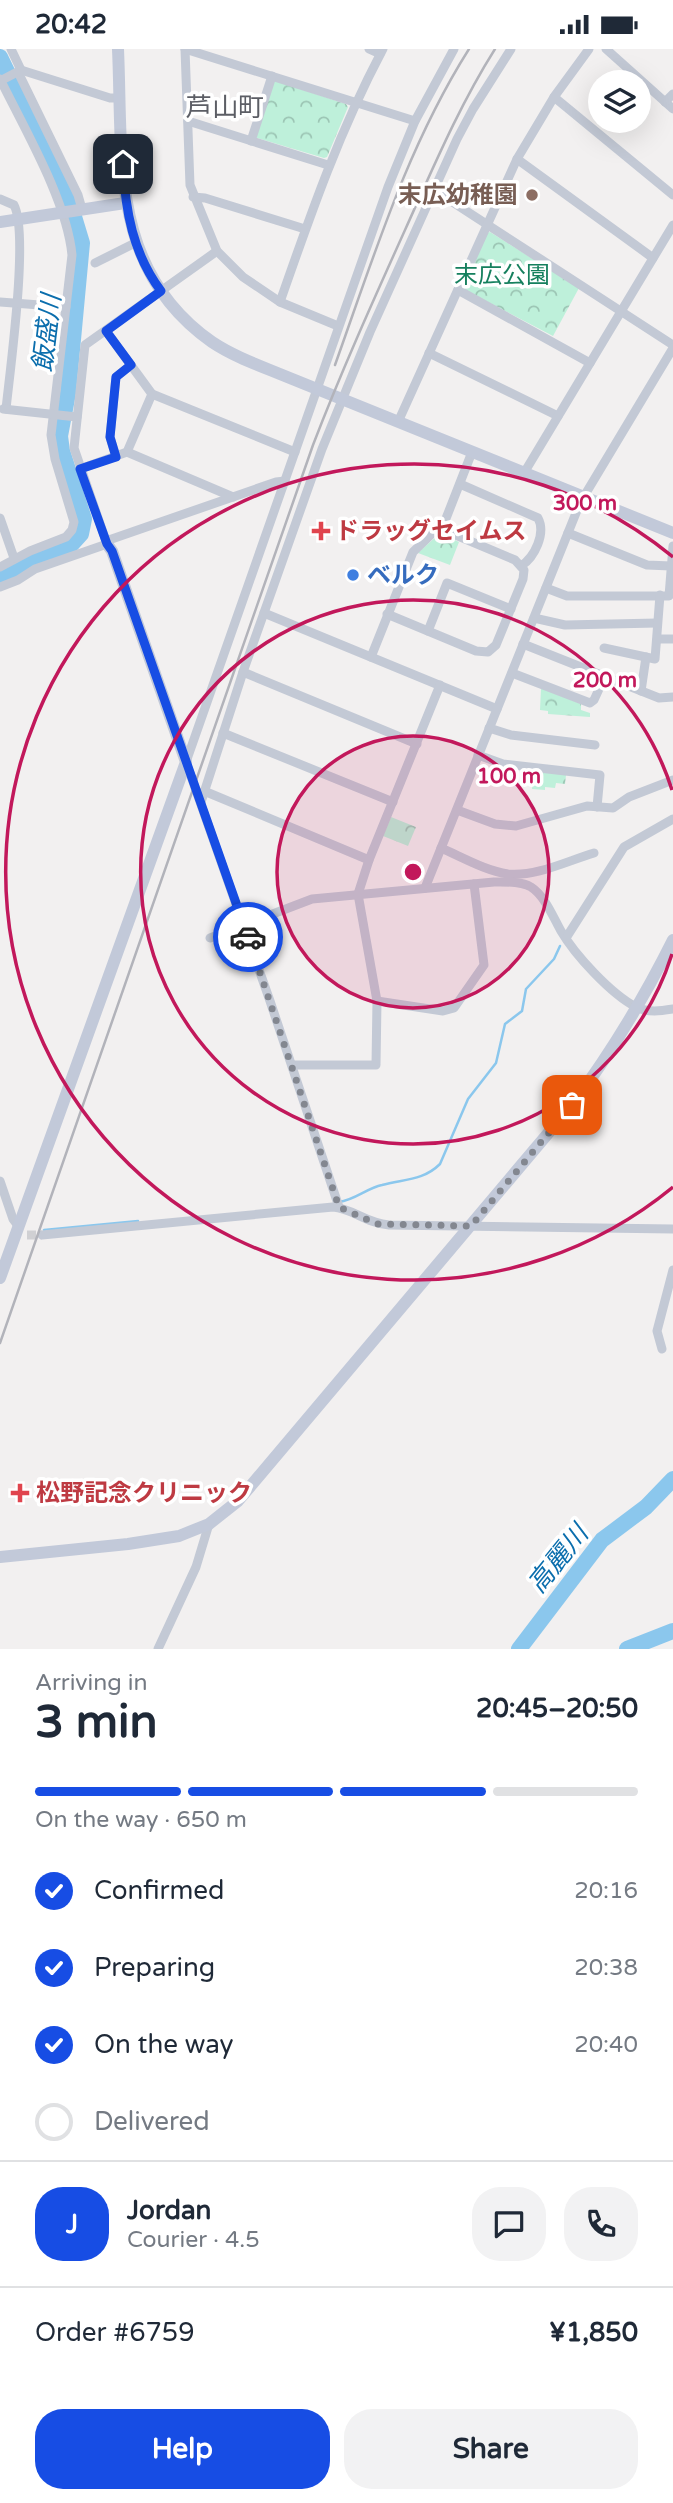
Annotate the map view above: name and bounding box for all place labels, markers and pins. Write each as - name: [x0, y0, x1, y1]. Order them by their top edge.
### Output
- pin: [93, 134, 153, 194]
- place label: 末広幼稚園: [398, 181, 518, 210]
- marker: 末広幼稚園: [524, 187, 540, 203]
- place label: ドラッグセイムス: [335, 517, 527, 546]
- marker: ドラッグセイムス: [313, 523, 329, 539]
- place label: ベルク: [367, 561, 439, 590]
- marker: ベルク: [345, 567, 361, 583]
- centre of rings: [401, 860, 425, 884]
- pin: [542, 1075, 602, 1135]
- place label: 松野記念クリニック: [36, 1479, 252, 1508]
- marker: 松野記念クリニック: [10, 1483, 30, 1503]

